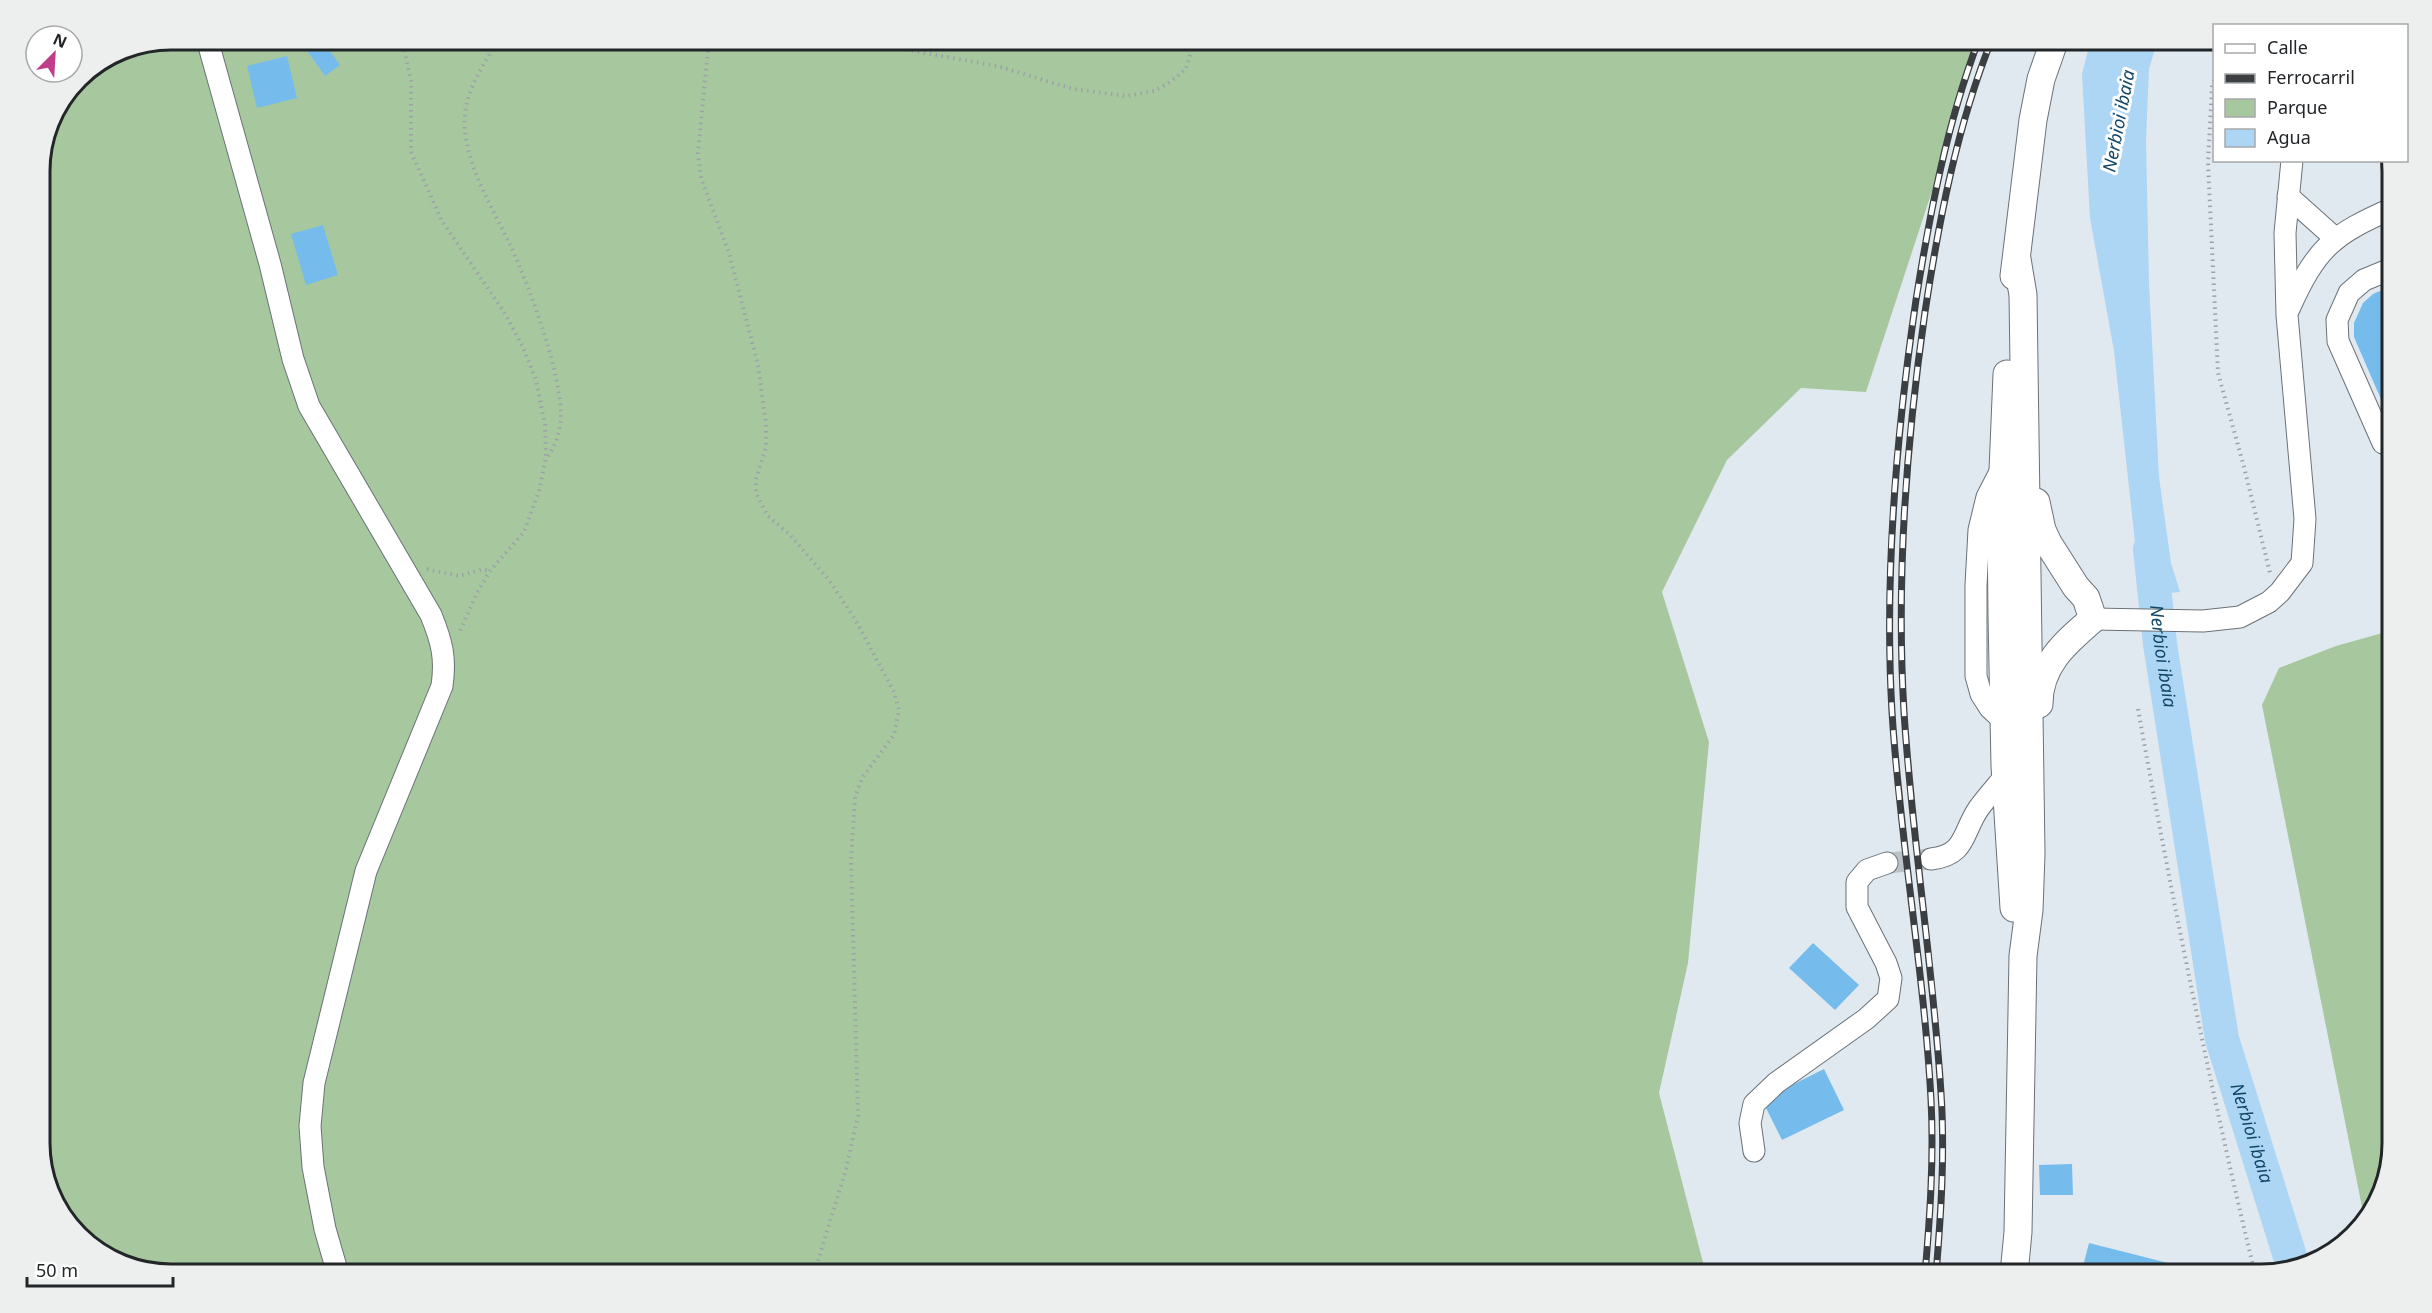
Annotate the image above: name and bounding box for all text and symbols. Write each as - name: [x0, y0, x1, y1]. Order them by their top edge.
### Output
- north arrow: [24, 24, 84, 84]
- legend: [2213, 24, 2408, 162]
- text: N: [50, 28, 71, 53]
- text: Calle: [2267, 35, 2308, 59]
- text: Ferrocarril: [2267, 65, 2355, 89]
- water label: Nerbioi ibaia: [2096, 68, 2140, 174]
- text: Parque: [2267, 95, 2327, 119]
- text: Agua: [2267, 125, 2311, 149]
- water label: Nerbioi ibaia: [2145, 603, 2183, 709]
- water label: Nerbioi ibaia: [2225, 1080, 2279, 1186]
- scale bar: [27, 1250, 172, 1288]
- text: 50 m: [36, 1258, 78, 1282]

